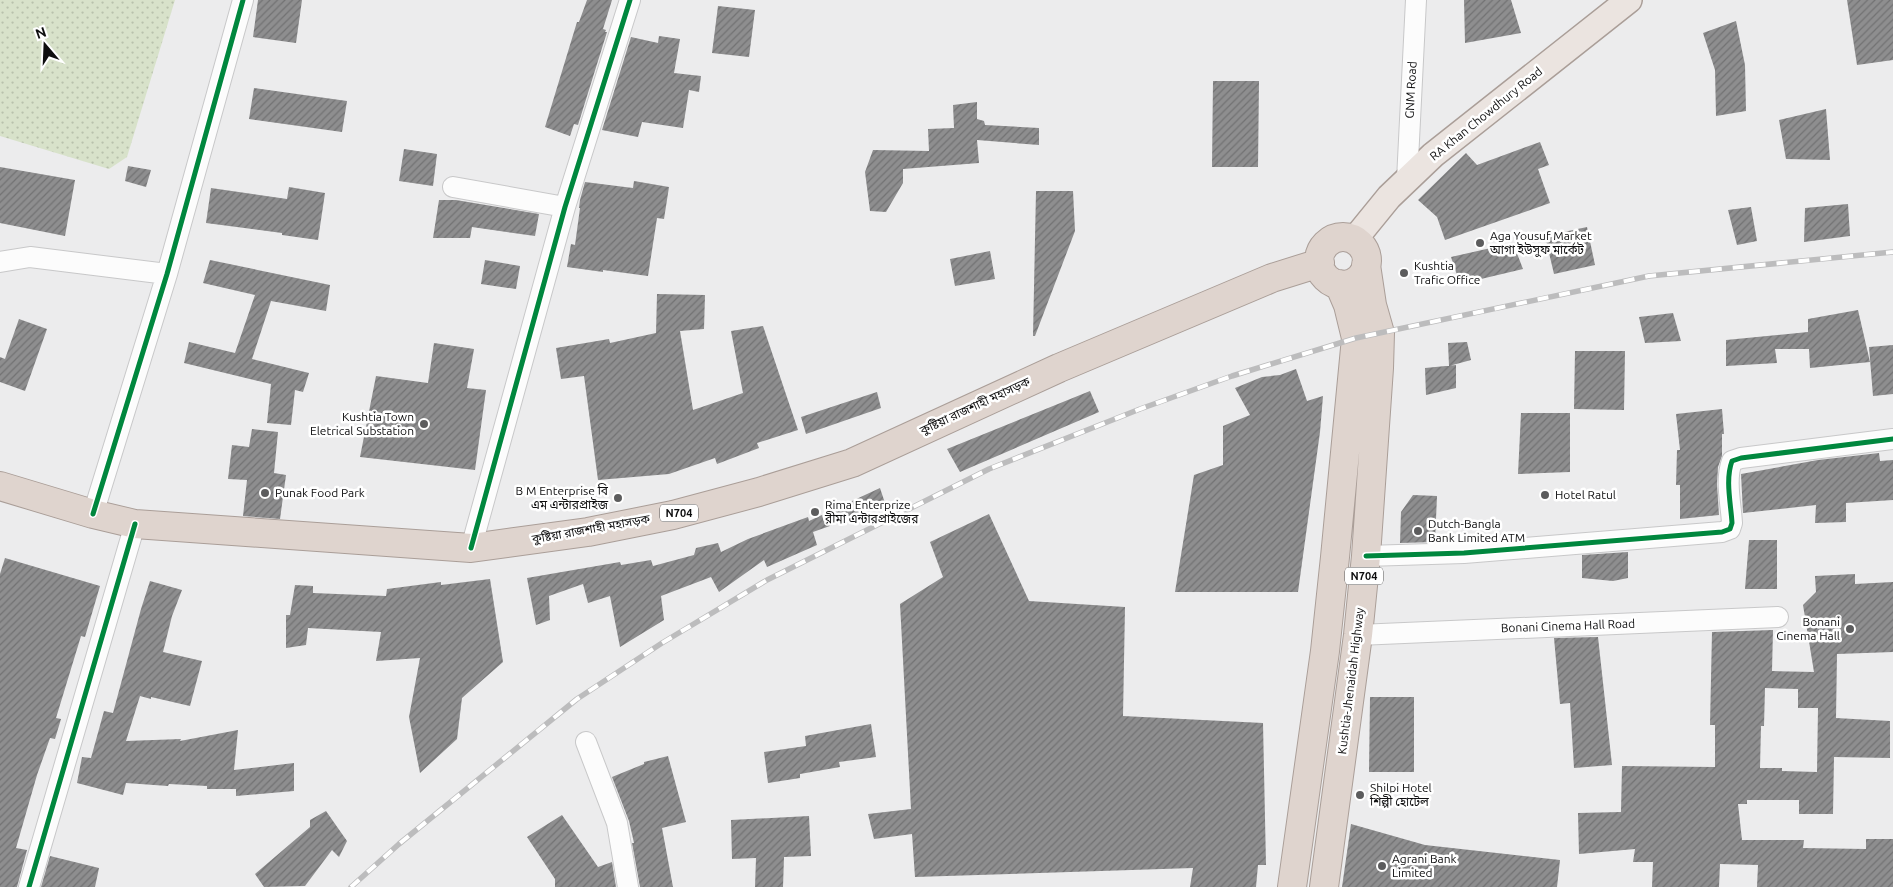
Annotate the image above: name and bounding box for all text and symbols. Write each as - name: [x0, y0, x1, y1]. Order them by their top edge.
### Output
- north arrow: [20, 20, 70, 70]
- text: N: [33, 23, 48, 42]
- street label: GNM Road: [1403, 61, 1418, 119]
- street label: RA Khan Chowdhury Road: [1427, 64, 1544, 163]
- place label: Aga Yousuf Market আগা ইউসুফ মার্কেট: [1489, 229, 1592, 258]
- marker: Aga Yousuf Market আগা ইউসুফ মার্কেট: [1474, 237, 1486, 249]
- place label: Kushtia Trafic Office: [1414, 259, 1480, 286]
- marker: Kushtia Trafic Office: [1398, 267, 1410, 279]
- street label: কুষ্টিয়া রাজশাহী মহাসড়ক: [916, 373, 1033, 439]
- place label: Kushtia Town Eletrical Substation: [310, 410, 414, 437]
- marker: Kushtia Town Eletrical Substation: [418, 418, 430, 430]
- place label: B M Enterprise বি এম এন্টারপ্রাইজ: [516, 483, 609, 511]
- place label: Punak Food Park: [275, 486, 365, 499]
- marker: Punak Food Park: [259, 487, 271, 499]
- place label: Hotel Ratul: [1555, 488, 1616, 501]
- marker: Hotel Ratul: [1539, 489, 1551, 501]
- marker: B M Enterprise বি এম এন্টারপ্রাইজ: [612, 492, 624, 504]
- place label: Rima Enterprize রীমা এন্টারপ্রাইজের: [824, 498, 919, 525]
- road number: N704: [660, 504, 698, 522]
- marker: Rima Enterprize রীমা এন্টারপ্রাইজের: [809, 506, 821, 518]
- street label: কুষ্টিয়া রাজশাহী মহাসড়ক: [530, 511, 652, 547]
- place label: Dutch-Bangla Bank Limited ATM: [1428, 517, 1525, 544]
- marker: Dutch-Bangla Bank Limited ATM: [1412, 525, 1424, 537]
- road number: N704: [1345, 568, 1383, 584]
- street label: Kushtia-Jhenaidah Highway: [1335, 607, 1366, 755]
- place label: Bonani Cinema Hall: [1776, 615, 1840, 642]
- street label: Bonani Cinema Hall Road: [1501, 617, 1635, 634]
- marker: Bonani Cinema Hall: [1844, 623, 1856, 635]
- place label: Shilpi Hotel শিল্পী হোটেল: [1369, 781, 1432, 809]
- marker: Shilpi Hotel শিল্পী হোটেল: [1354, 789, 1366, 801]
- place label: Agrani Bank Limited: [1392, 852, 1457, 879]
- marker: Agrani Bank Limited: [1376, 860, 1388, 872]

